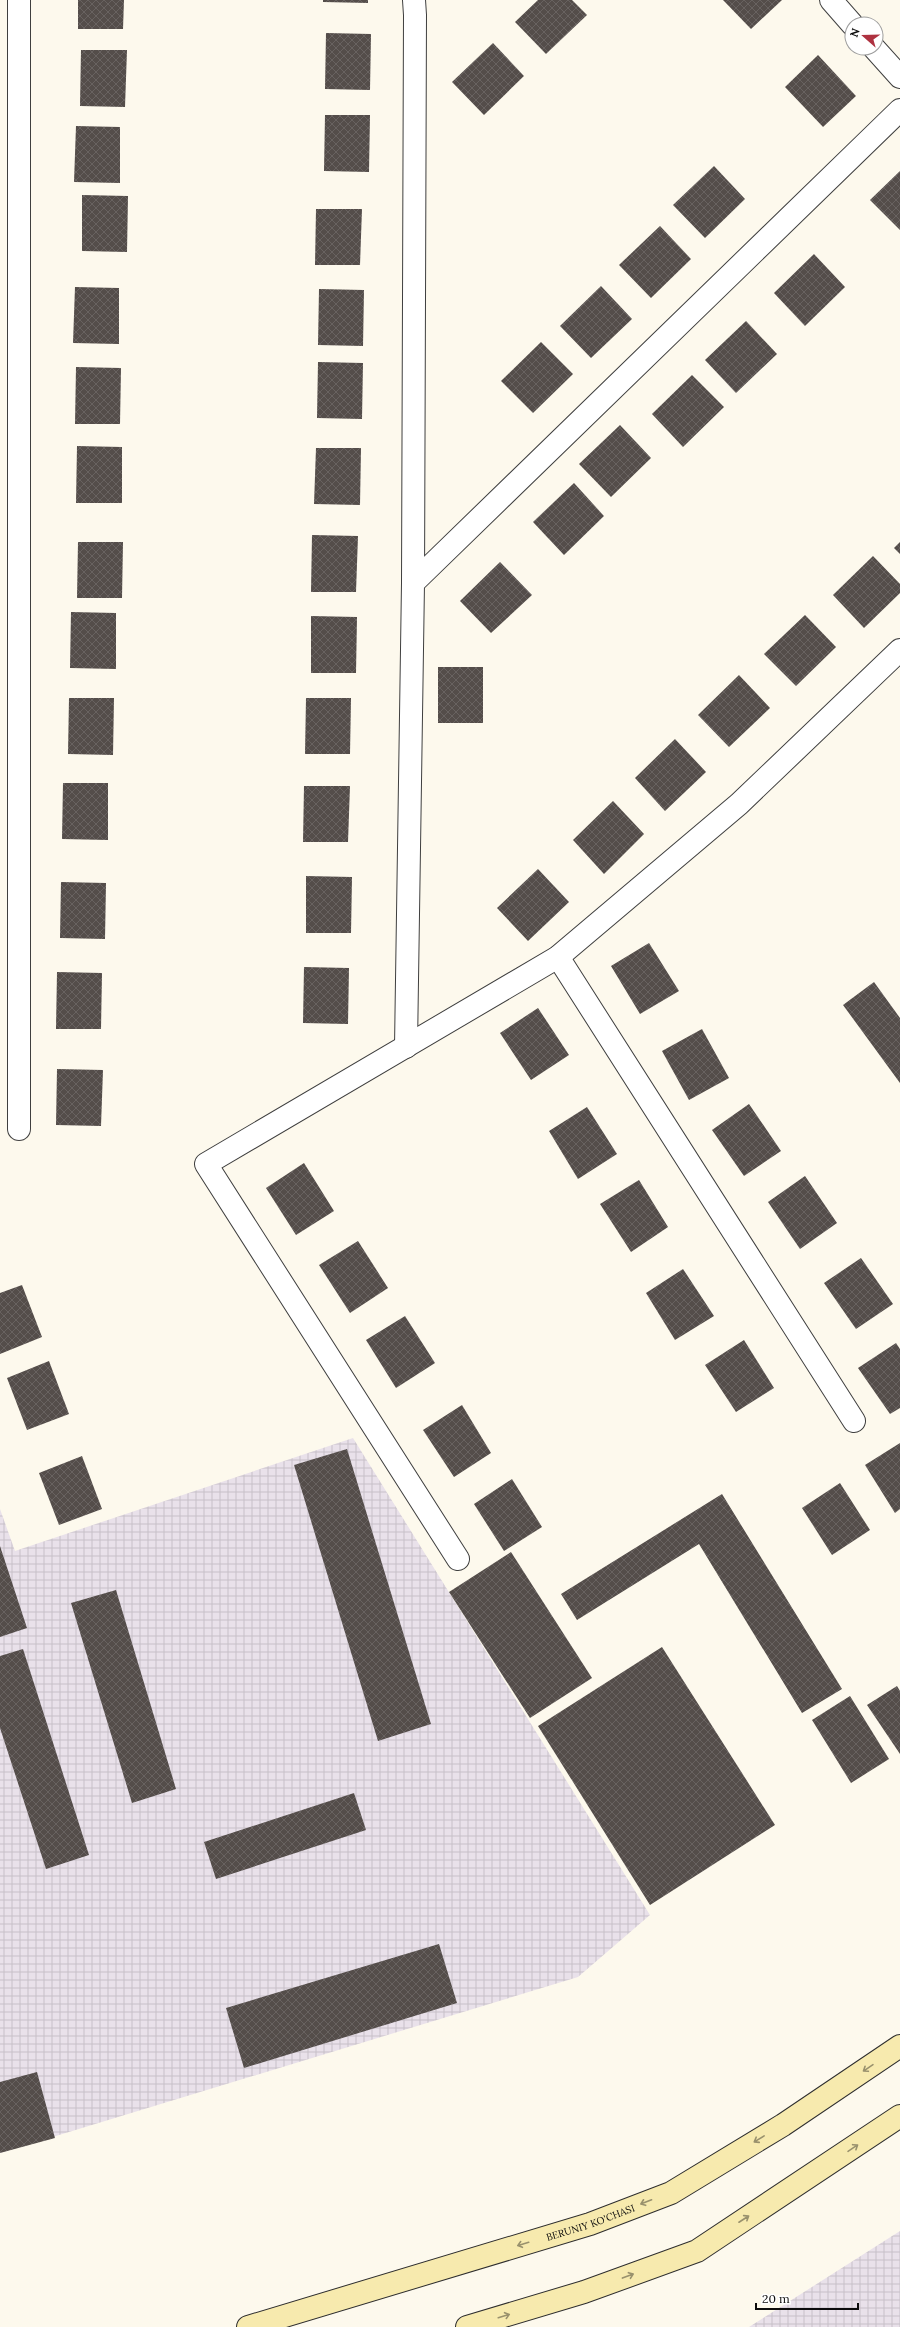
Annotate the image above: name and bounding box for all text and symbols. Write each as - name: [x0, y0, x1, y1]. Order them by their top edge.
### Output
- north arrow: [844, 16, 884, 56]
- text: N: [847, 26, 863, 39]
- one-way arrow: [862, 2064, 873, 2072]
- one-way arrow: [753, 2136, 765, 2144]
- one-way arrow: [847, 2144, 858, 2152]
- one-way arrow: [640, 2199, 652, 2207]
- street label: BERUNIY KO'CHASI: [544, 2201, 636, 2243]
- one-way arrow: [738, 2215, 750, 2223]
- one-way arrow: [516, 2241, 529, 2248]
- one-way arrow: [622, 2271, 634, 2279]
- scale bar: [756, 2285, 858, 2311]
- text: 20 m: [762, 2291, 790, 2306]
- one-way arrow: [498, 2312, 511, 2319]

